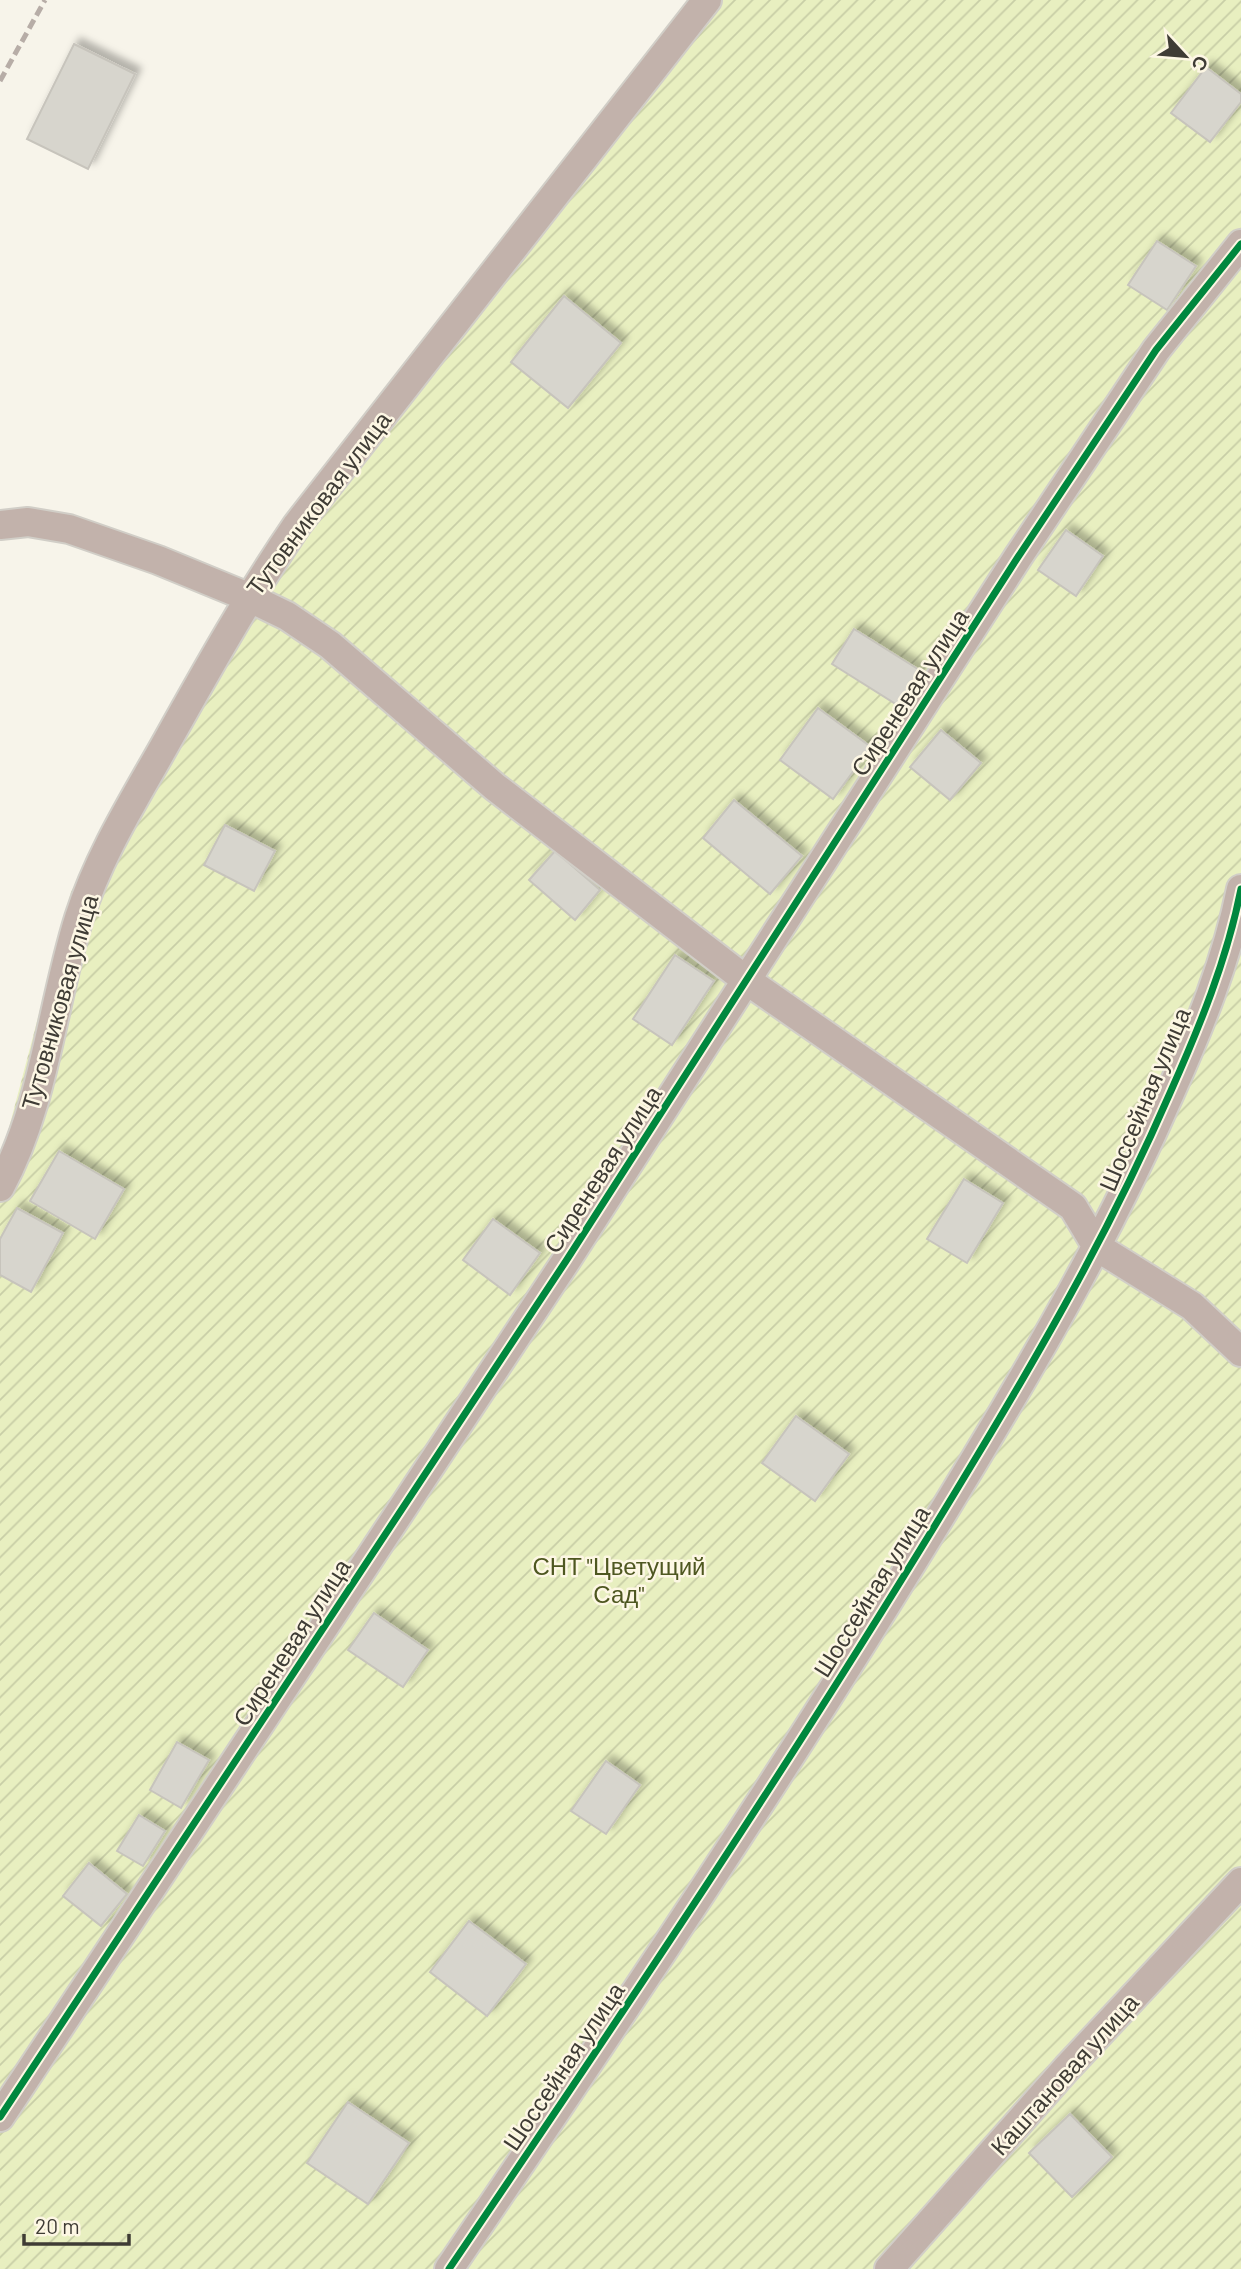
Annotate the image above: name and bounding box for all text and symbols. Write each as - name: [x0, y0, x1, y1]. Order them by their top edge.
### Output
- north arrow: [1150, 21, 1220, 91]
- text: С: [1187, 52, 1214, 75]
- street label: Тутовниковая улица: [239, 405, 397, 601]
- street label: Сиреневая улица: [844, 602, 974, 781]
- street label: Тутовниковая улица: [14, 890, 104, 1113]
- street label: Шоссейная улица: [1092, 1002, 1196, 1195]
- street label: Сиреневая улица: [537, 1079, 667, 1258]
- street label: Шоссейная улица: [807, 1499, 936, 1682]
- park label: СНТ "Цветущий Сад": [532, 1551, 706, 1608]
- street label: Сиреневая улица: [226, 1552, 356, 1731]
- street label: Шоссейная улица: [496, 1976, 630, 2156]
- street label: Каштановая улица: [984, 1987, 1144, 2161]
- scale bar: [24, 2202, 130, 2246]
- text: 20 m: [35, 2213, 80, 2238]

